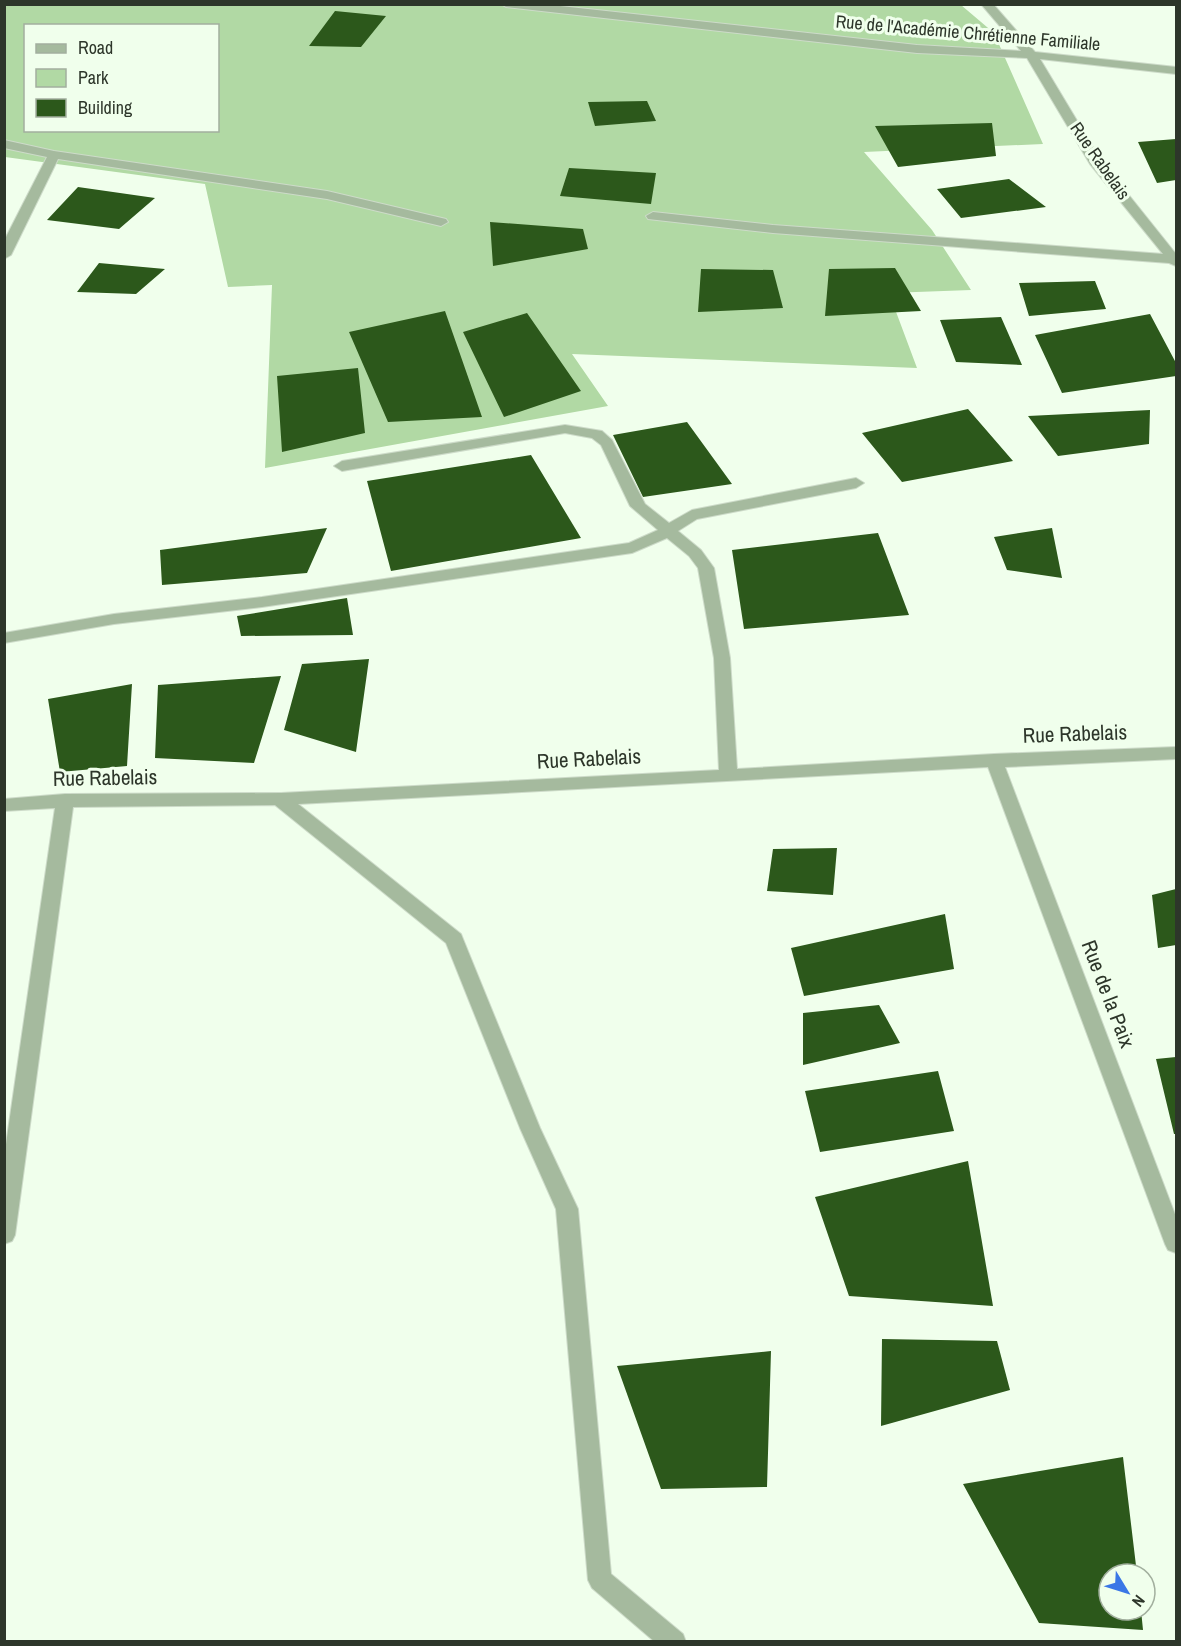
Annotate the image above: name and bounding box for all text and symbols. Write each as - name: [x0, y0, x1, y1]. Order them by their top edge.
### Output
- street label: Rue de l'Académie Chrétienne Familiale: [835, 8, 1101, 57]
- legend: [24, 24, 219, 132]
- text: Road: [78, 35, 113, 60]
- text: Park: [78, 65, 109, 90]
- text: Building: [78, 95, 133, 120]
- street label: Rue Rabelais: [1065, 117, 1136, 205]
- street label: Rue Rabelais: [1022, 717, 1128, 750]
- street label: Rue Rabelais: [536, 741, 642, 776]
- street label: Rue Rabelais: [53, 762, 157, 793]
- street label: Rue de la Paix: [1075, 936, 1142, 1052]
- north arrow: [1097, 1562, 1157, 1622]
- text: N: [1127, 1591, 1150, 1612]

